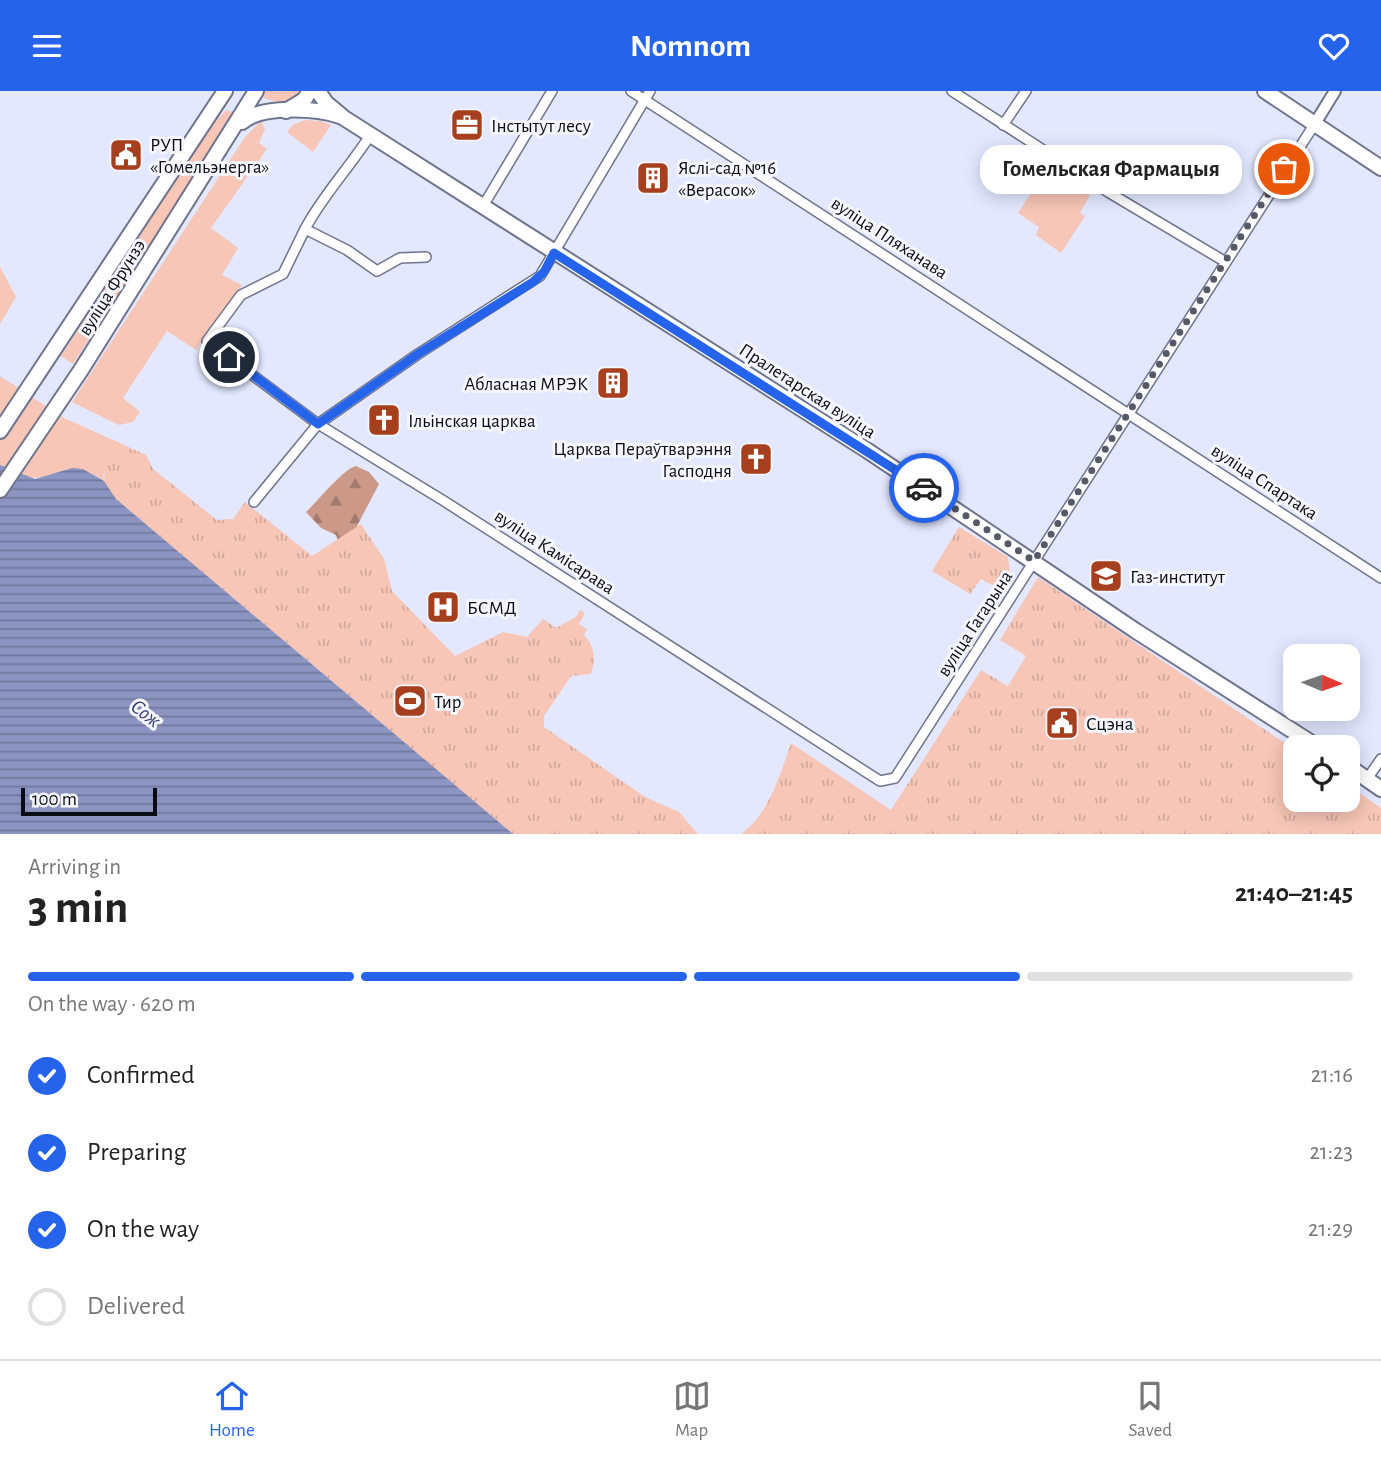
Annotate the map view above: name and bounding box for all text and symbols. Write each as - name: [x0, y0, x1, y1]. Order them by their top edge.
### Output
- icon: menu: [28, 27, 66, 65]
- icon: heart: [1315, 27, 1353, 65]
- text: Nomnom: [630, 30, 751, 62]
- office icon: Інстытут лесу: [448, 106, 486, 144]
- place label: Інстытут лесу: [491, 117, 591, 136]
- public building icon: РУП «Гомельэнерга»: [107, 136, 145, 174]
- place label: РУП «Гомельэнерга»: [150, 136, 269, 177]
- pin: [1254, 139, 1314, 199]
- callout: Гомельская Фармацыя: [979, 145, 1242, 193]
- icon: bag: [1265, 150, 1303, 188]
- text: Гомельская Фармацыя: [1002, 158, 1220, 181]
- building icon: Яслі-сад №16 «Верасок»: [634, 159, 672, 197]
- place label: Яслі-сад №16 «Верасок»: [678, 159, 776, 200]
- street label: вуліца Пляханава: [828, 194, 951, 283]
- street label: вуліца Фрунзэ: [75, 236, 149, 339]
- pin: [199, 327, 259, 387]
- icon: home: [210, 338, 248, 376]
- street label: Пралетарская вуліца: [736, 340, 879, 443]
- building icon: Абласная МРЭК: [594, 364, 632, 402]
- place label: Абласная МРЭК: [464, 375, 588, 394]
- church icon: Ільінская царква: [365, 401, 403, 439]
- place label: Ільінская царква: [408, 412, 536, 431]
- place label: Царква Пераўтварэння Гасподня: [553, 440, 732, 481]
- church icon: Царква Пераўтварэння Гасподня: [737, 440, 775, 478]
- street label: вуліца Спартака: [1208, 441, 1321, 524]
- courier: [889, 453, 959, 523]
- icon: car: [905, 469, 943, 507]
- street label: вуліца Камісарава: [491, 506, 618, 598]
- school or university icon: Газ-институт: [1087, 557, 1125, 595]
- street label: вуліца Гагарына: [934, 567, 1017, 680]
- place label: Газ-институт: [1130, 568, 1225, 587]
- hospital icon: БСМД: [424, 588, 462, 626]
- place label: БСМД: [467, 599, 516, 618]
- north arrow: [1283, 644, 1360, 721]
- map controls: [1283, 644, 1360, 812]
- sports icon: Тир: [391, 682, 429, 720]
- place label: Тир: [434, 693, 461, 712]
- water label: Сож: [127, 695, 165, 732]
- public building icon: Сцэна: [1043, 704, 1081, 742]
- place label: Сцэна: [1086, 715, 1134, 734]
- button: locate: [1283, 735, 1360, 812]
- scale bar: [21, 785, 158, 817]
- text: 100 m: [32, 790, 77, 809]
- text: Arriving in: [28, 856, 121, 879]
- text: 21:40–21:45: [1235, 880, 1353, 906]
- text: 3 min: [28, 885, 128, 931]
- text: On the way · 620 m: [28, 993, 196, 1016]
- icon: check: [28, 1057, 66, 1095]
- text: Confirmed: [87, 1062, 195, 1088]
- text: 21:16: [1311, 1064, 1353, 1087]
- icon: check: [28, 1134, 66, 1172]
- text: Preparing: [87, 1139, 186, 1165]
- text: 21:23: [1309, 1141, 1353, 1164]
- icon: check: [28, 1211, 66, 1249]
- text: On the way: [87, 1216, 199, 1242]
- text: 21:29: [1308, 1218, 1353, 1241]
- text: Delivered: [87, 1293, 185, 1319]
- tab: Home: [209, 1377, 255, 1442]
- tab: Map: [673, 1377, 711, 1442]
- tab: Saved: [1129, 1377, 1172, 1442]

